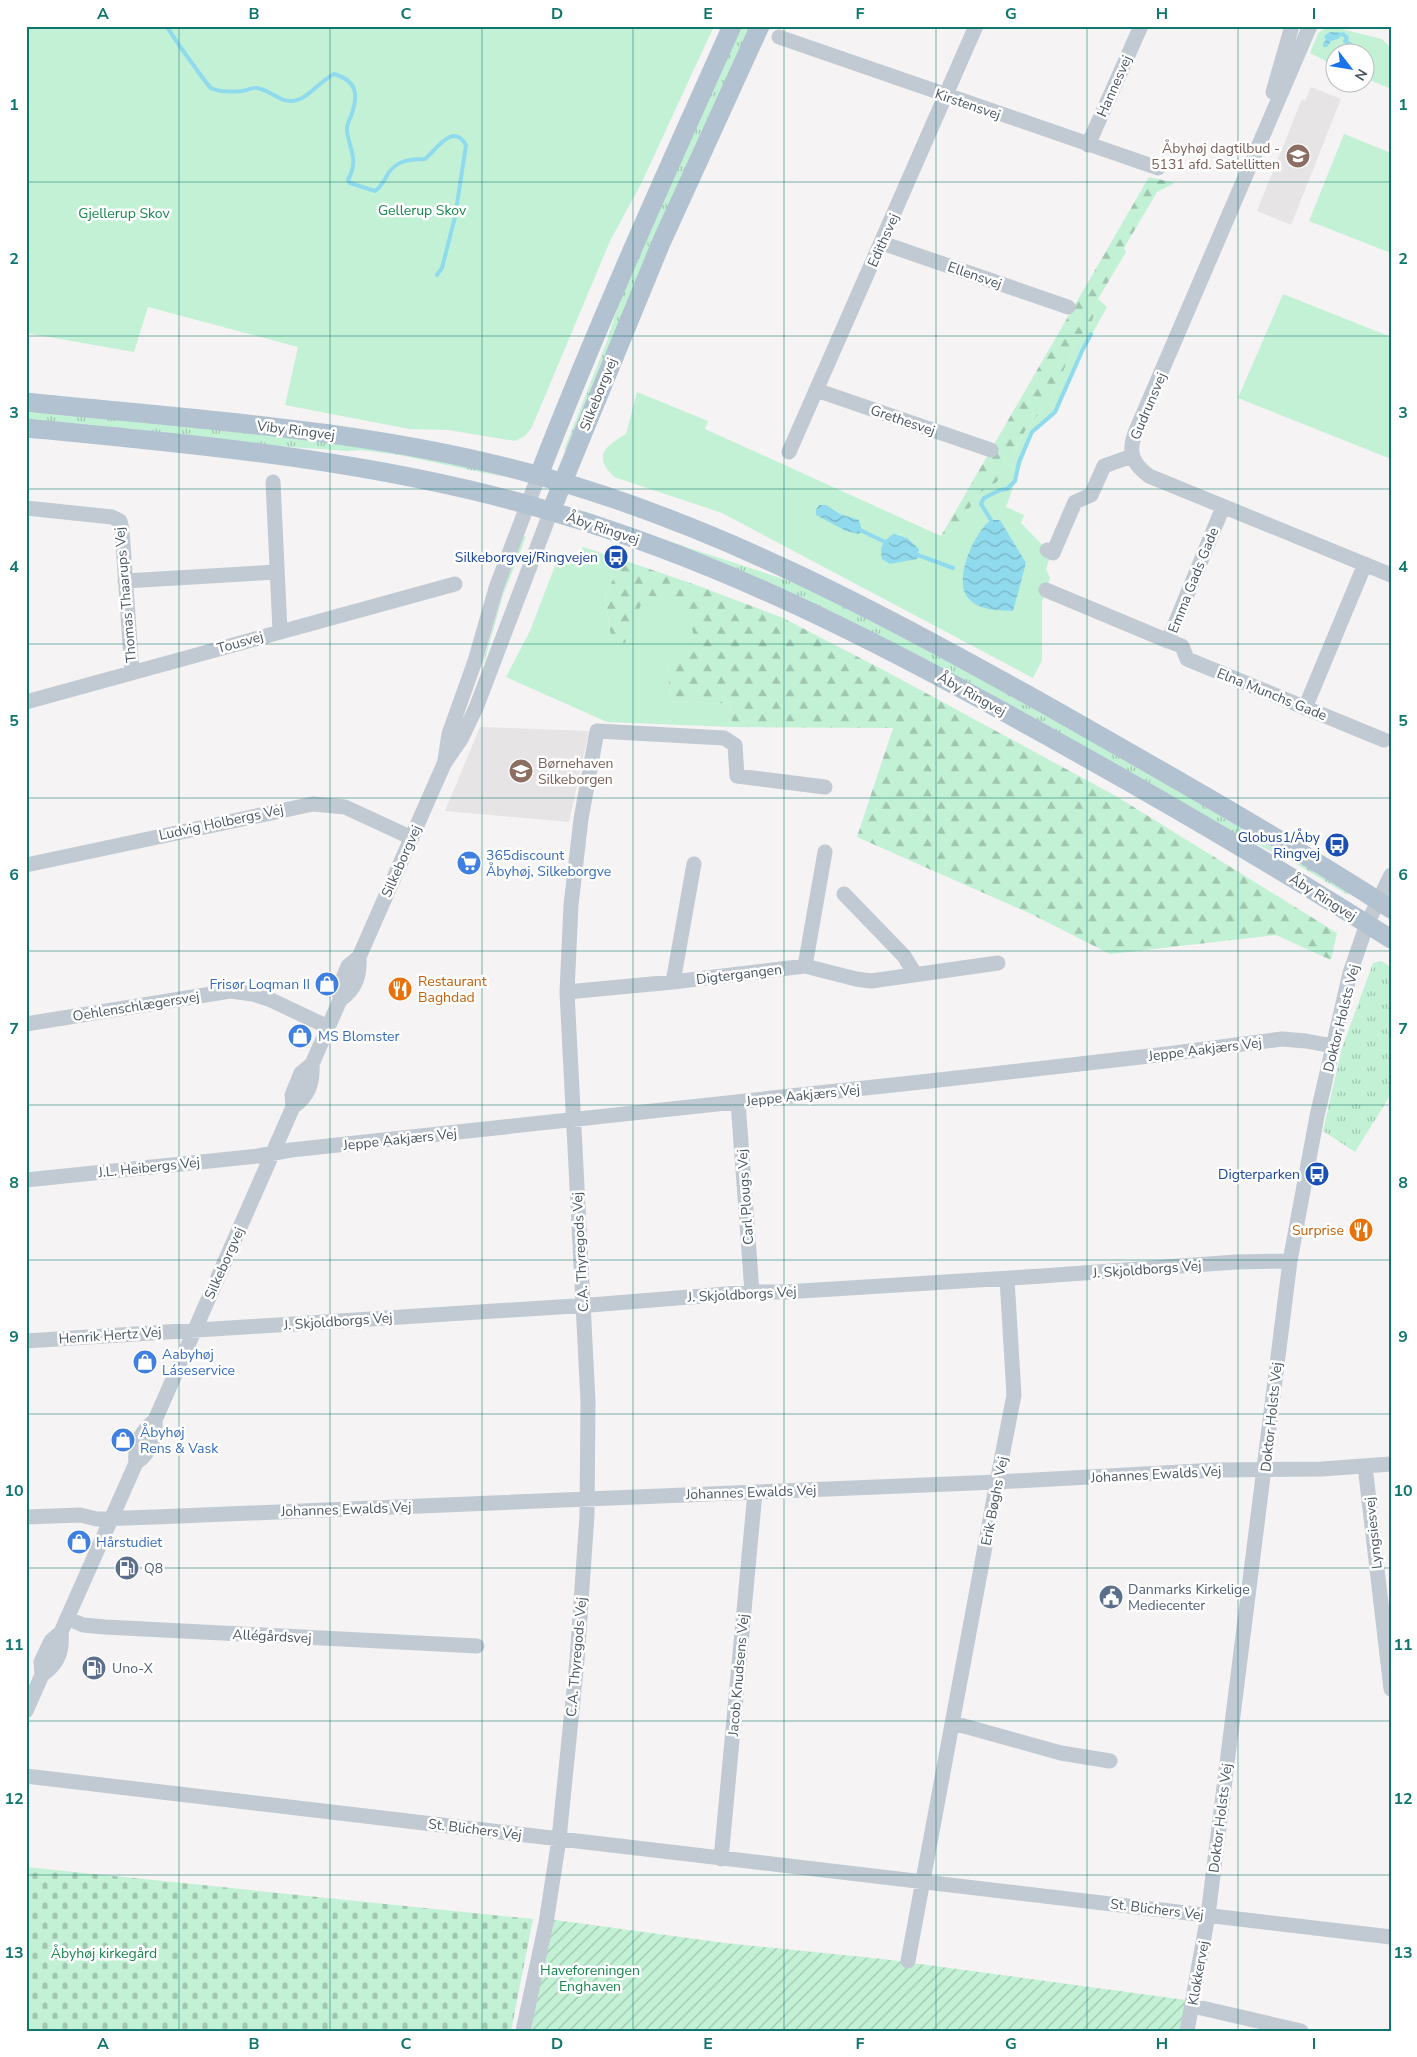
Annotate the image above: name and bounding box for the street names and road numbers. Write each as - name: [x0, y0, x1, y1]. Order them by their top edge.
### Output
- street label: Hannesvej: [1092, 52, 1137, 120]
- street label: Kirstensvej: [932, 84, 1003, 125]
- street label: Edithsvej: [863, 210, 904, 270]
- street label: Ellensvej: [945, 257, 1005, 294]
- street label: Silkeborgvej: [575, 355, 622, 434]
- street label: Gudrunsvej: [1126, 370, 1171, 443]
- street label: Grethesvej: [868, 401, 938, 440]
- street label: Viby Ringvej: [255, 416, 336, 445]
- street label: Åby Ringvej: [564, 508, 642, 549]
- street label: Emma Gads Gade: [1164, 525, 1223, 636]
- street label: Thomas Thaarups Vej: [110, 526, 141, 664]
- street label: Tousvej: [215, 627, 266, 658]
- street label: Elna Munchs Gade: [1214, 664, 1330, 725]
- street label: Åby Ringvej: [934, 668, 1009, 721]
- street label: Ludvig Holbergs Vej: [157, 800, 285, 845]
- street label: Silkeborgvej: [377, 822, 426, 900]
- street label: Åby Ringvej: [1286, 869, 1360, 926]
- street label: Digtergangen: [695, 960, 783, 989]
- street label: Doktor Holsts Vej: [1319, 962, 1364, 1074]
- street label: Oehlenschlægersvej: [71, 987, 201, 1026]
- street label: Jeppe Aakjærs Vej: [1146, 1033, 1263, 1066]
- street label: Jeppe Aakjærs Vej: [744, 1080, 861, 1111]
- street label: Jeppe Aakjærs Vej: [341, 1124, 458, 1155]
- street label: Carl Plougs Vej: [733, 1148, 758, 1246]
- street label: J.L. Heibergs Vej: [96, 1153, 201, 1182]
- street label: C.A. Thyregods Vej: [568, 1191, 593, 1313]
- street label: Silkeborgvej: [200, 1224, 249, 1302]
- street label: J. Skjoldborgs Vej: [1091, 1256, 1202, 1283]
- street label: J. Skjoldborgs Vej: [686, 1282, 797, 1307]
- street label: J. Skjoldborgs Vej: [282, 1308, 393, 1335]
- street label: Henrik Hertz Vej: [58, 1322, 162, 1349]
- street label: Doktor Holsts Vej: [1256, 1361, 1287, 1473]
- street label: Erik Bøghs Vej: [977, 1455, 1012, 1547]
- street label: Johannes Ewalds Vej: [1089, 1462, 1222, 1487]
- street label: Johannes Ewalds Vej: [684, 1481, 817, 1504]
- street label: Lyngsiesvej: [1360, 1496, 1387, 1570]
- street label: Johannes Ewalds Vej: [279, 1498, 412, 1521]
- street label: C.A. Thyregods Vej: [562, 1596, 591, 1718]
- street label: Jacob Knudsens Vej: [724, 1613, 753, 1738]
- street label: Allégårdsvej: [232, 1625, 312, 1648]
- street label: Doktor Holsts Vej: [1204, 1762, 1237, 1874]
- street label: St. Blichers Vej: [427, 1814, 523, 1845]
- street label: St. Blichers Vej: [1109, 1894, 1205, 1925]
- street label: Klokkervej: [1183, 1939, 1214, 2007]

